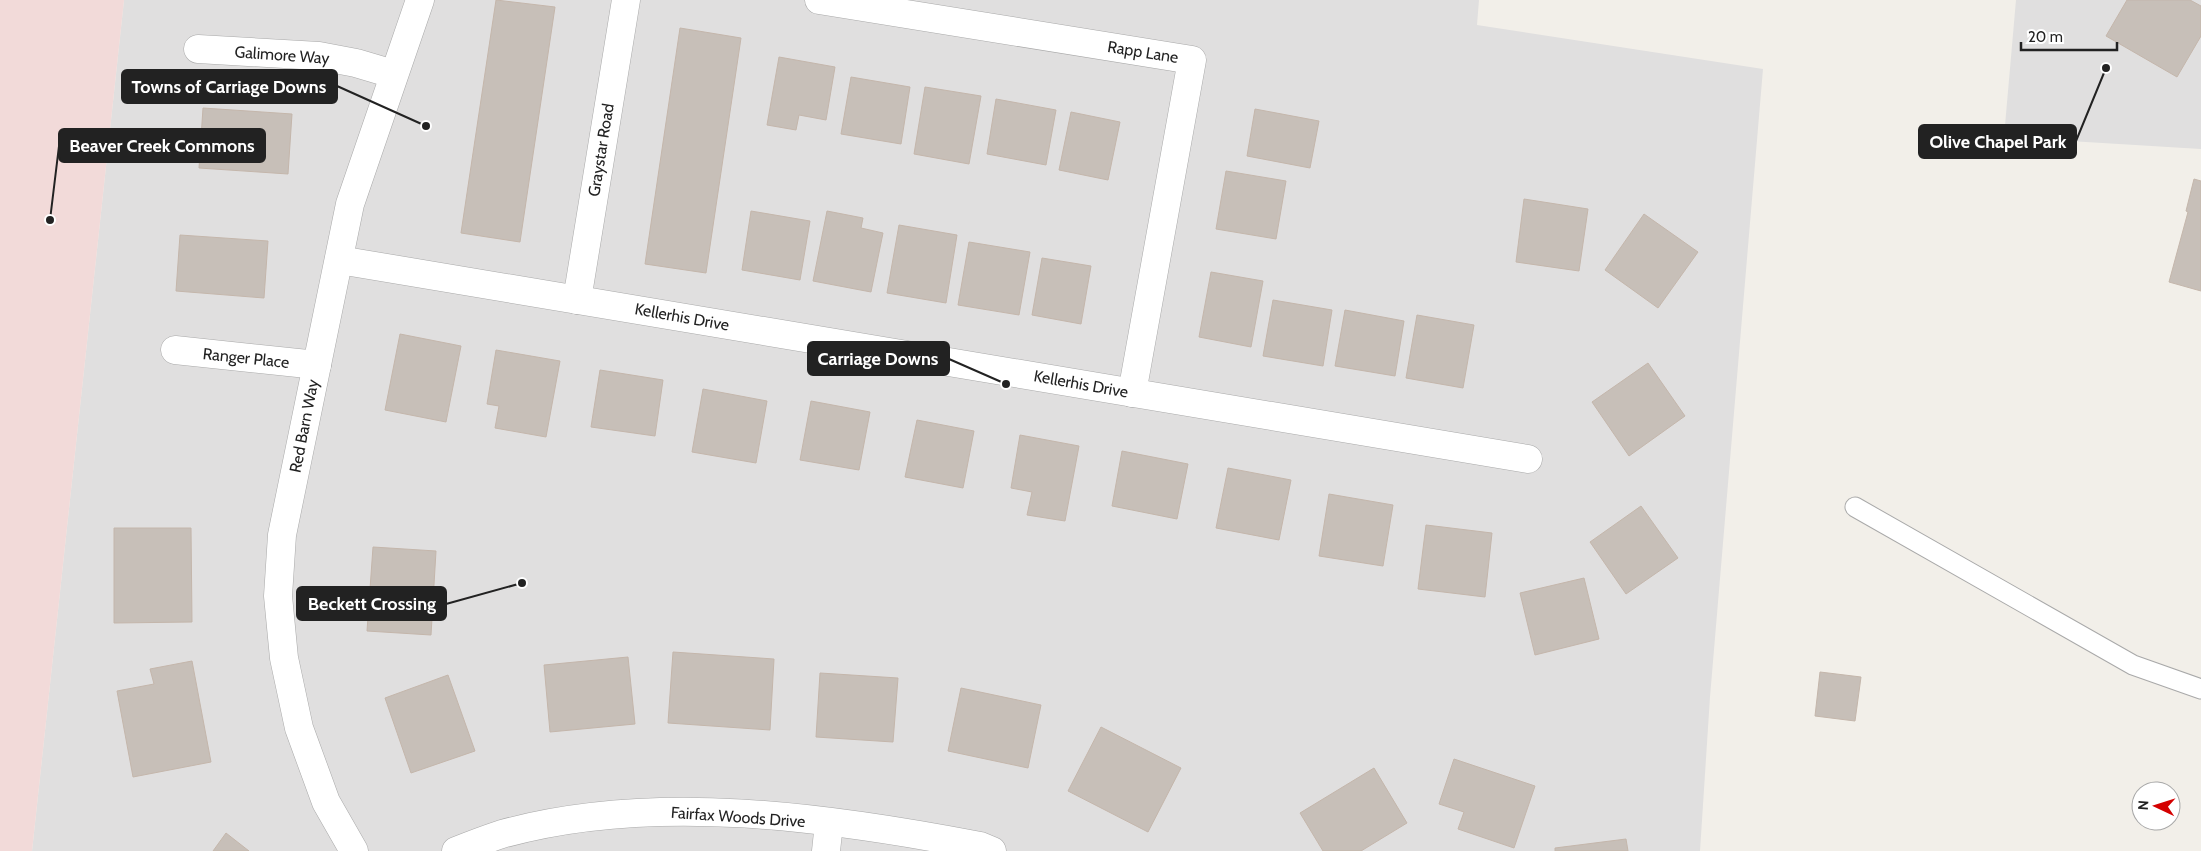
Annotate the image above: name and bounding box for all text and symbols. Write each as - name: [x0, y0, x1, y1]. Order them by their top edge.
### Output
- scale bar: [2021, 20, 2117, 52]
- text: 20 m: [2028, 28, 2063, 46]
- street label: Rapp Lane: [1106, 37, 1180, 67]
- street label: Galimore Way: [234, 42, 330, 68]
- callout: Towns of Carriage Downs: [122, 70, 337, 103]
- text: Towns of Carriage Downs: [132, 76, 327, 98]
- street label: Graystar Road: [584, 102, 618, 198]
- callout: Olive Chapel Park: [1919, 125, 2076, 158]
- callout: Beaver Creek Commons: [59, 129, 265, 162]
- text: Olive Chapel Park: [1929, 131, 2067, 153]
- text: Beaver Creek Commons: [69, 135, 255, 157]
- street label: Kellerhis Drive: [633, 299, 731, 335]
- callout: Carriage Downs: [808, 342, 949, 375]
- street label: Ranger Place: [202, 344, 290, 372]
- text: Carriage Downs: [818, 348, 939, 370]
- street label: Kellerhis Drive: [1032, 366, 1130, 402]
- street label: Red Barn Way: [286, 378, 322, 474]
- callout: Beckett Crossing: [297, 587, 446, 620]
- text: Beckett Crossing: [308, 593, 436, 615]
- north arrow: [2131, 781, 2181, 831]
- text: N: [2134, 800, 2152, 811]
- street label: Fairfax Woods Drive: [670, 803, 806, 831]

